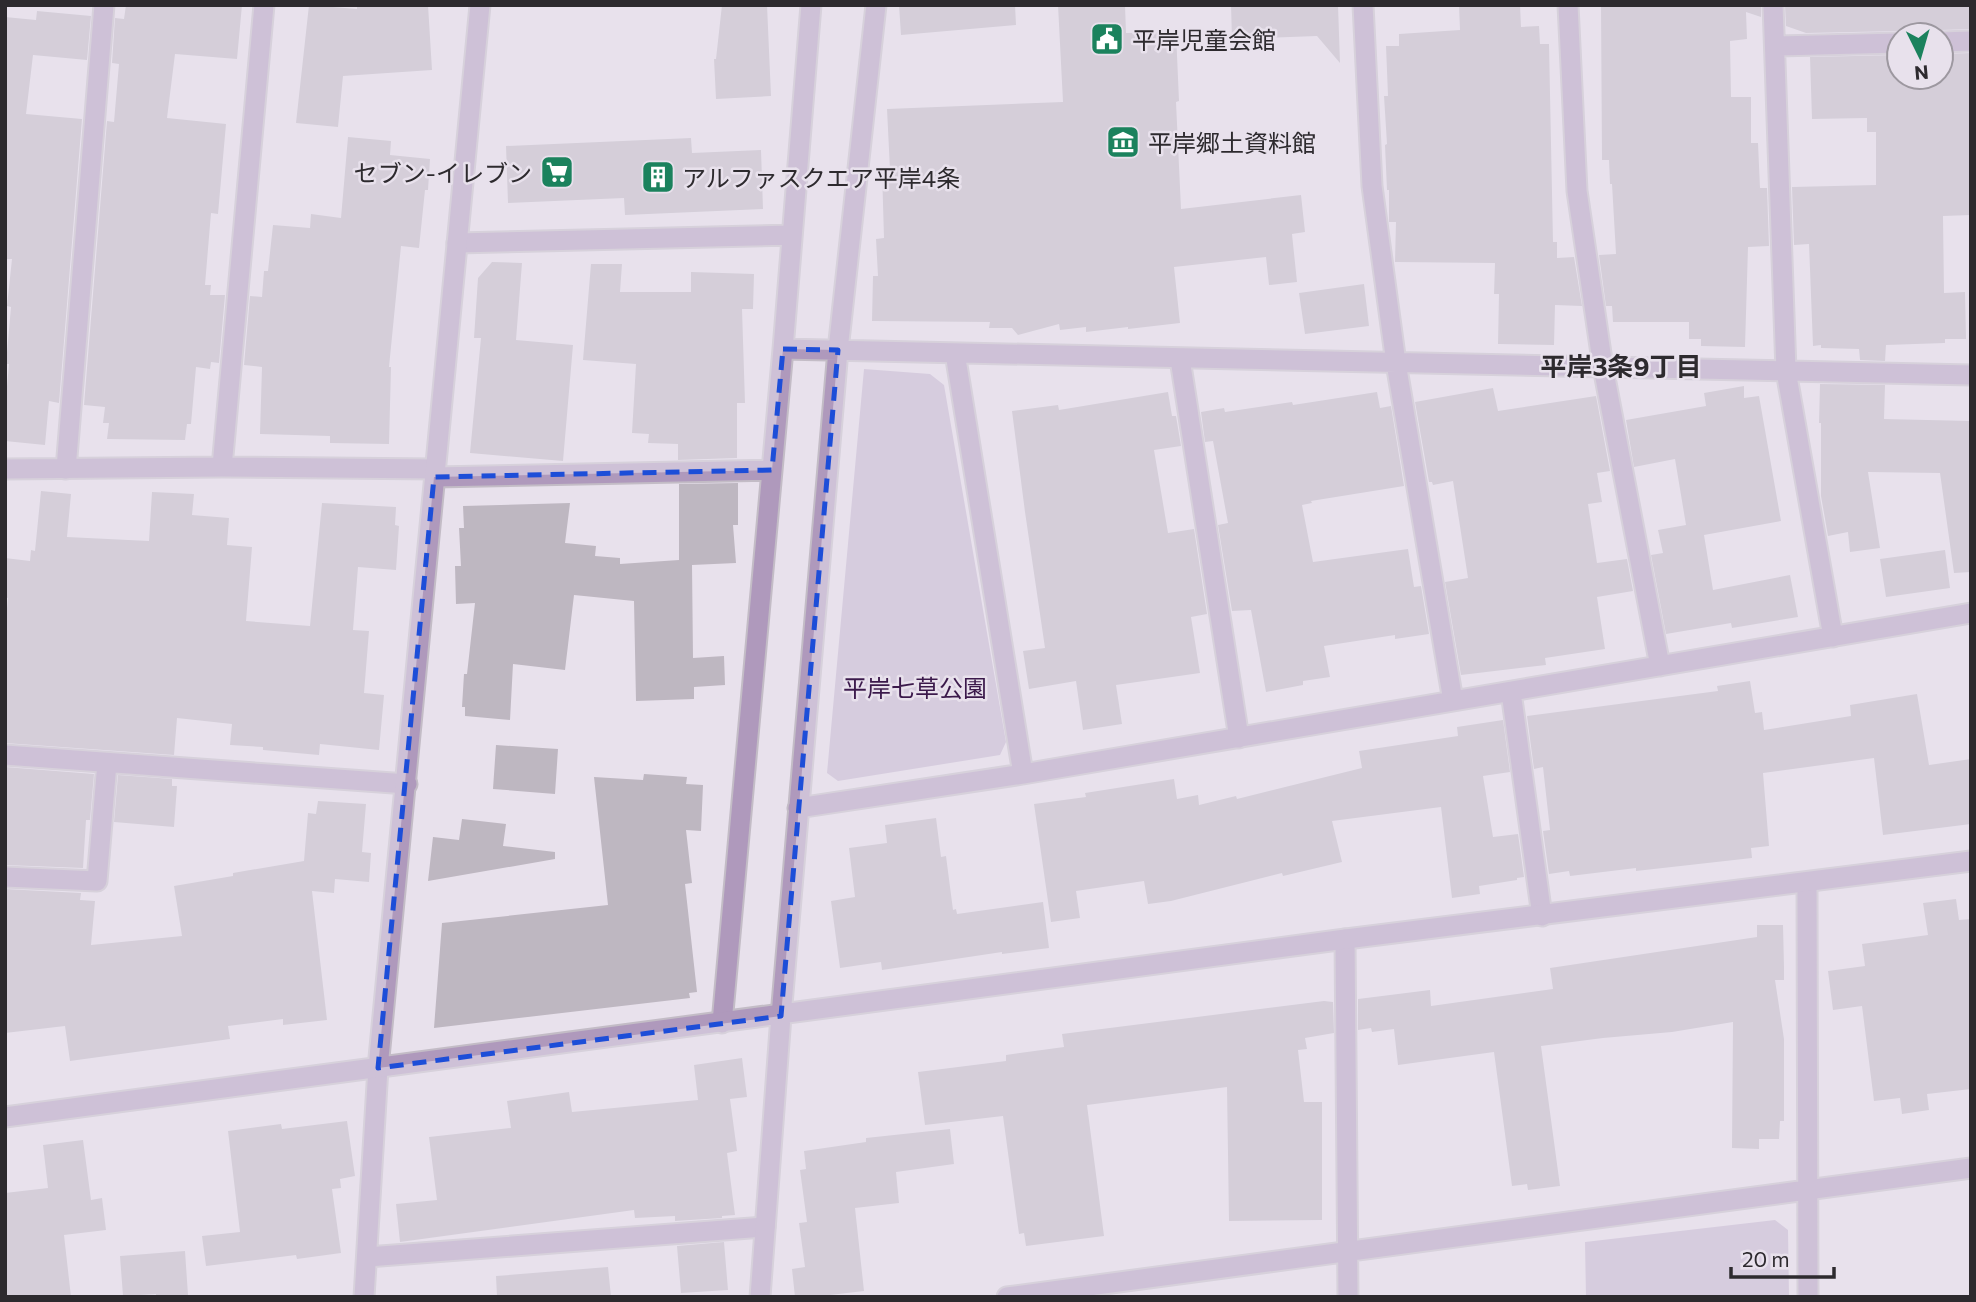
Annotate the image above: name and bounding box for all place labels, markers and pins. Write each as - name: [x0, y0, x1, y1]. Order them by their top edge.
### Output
- public building icon: 平岸児童会館: [1088, 20, 1126, 58]
- place label: 平岸児童会館: [1132, 25, 1276, 54]
- museum icon: 平岸郷土資料館: [1104, 123, 1142, 161]
- place label: 平岸郷土資料館: [1148, 128, 1316, 157]
- supermarket icon: セブン-イレブン: [538, 153, 576, 191]
- place label: セブン-イレブン: [354, 158, 532, 187]
- building icon: アルファスクエア平岸4条: [639, 158, 677, 196]
- place label: アルファスクエア平岸4条: [682, 163, 960, 192]

